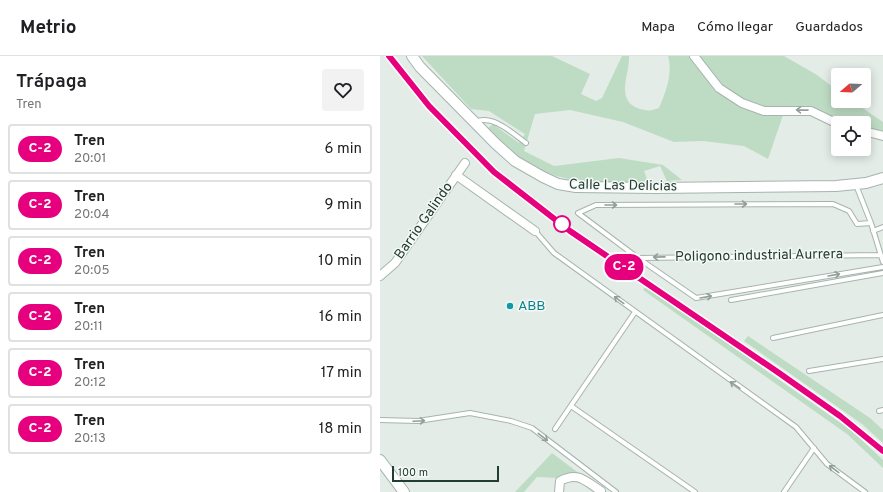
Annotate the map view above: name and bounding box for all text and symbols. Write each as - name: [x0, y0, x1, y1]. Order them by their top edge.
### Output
- text: Metrio: [20, 16, 77, 40]
- text: Mapa: [641, 19, 675, 36]
- text: Cómo llegar: [697, 19, 773, 36]
- text: Guardados: [795, 19, 863, 36]
- north arrow: [831, 68, 871, 108]
- map controls: [831, 68, 871, 156]
- button: heart: [322, 69, 364, 111]
- text: Trápaga: [16, 70, 87, 94]
- text: Tren: [16, 97, 42, 113]
- one-way arrow: [796, 107, 809, 114]
- button: locate: [831, 116, 871, 156]
- text: Tren: [74, 132, 105, 151]
- text: C-2: [28, 140, 52, 157]
- text: 6 min: [325, 140, 362, 159]
- text: 20:01: [74, 151, 106, 167]
- street label: Calle Las Delicias: [569, 177, 677, 195]
- street label: Barrio Galindo: [391, 179, 457, 263]
- text: Tren: [74, 188, 105, 207]
- text: C-2: [28, 196, 52, 213]
- text: 9 min: [325, 196, 362, 215]
- one-way arrow: [734, 200, 747, 208]
- one-way arrow: [604, 201, 617, 209]
- text: 20:04: [74, 207, 110, 223]
- unlabelled marker: [553, 215, 571, 233]
- text: Tren: [74, 244, 105, 263]
- street label: Poligono industrial Aurrera: [675, 246, 843, 266]
- text: C-2: [28, 252, 52, 269]
- text: 10 min: [318, 252, 362, 271]
- one-way arrow: [653, 253, 666, 261]
- line badge: C-2: [601, 254, 647, 280]
- text: C-2: [612, 258, 636, 275]
- text: 20:05: [74, 263, 110, 279]
- one-way arrow: [827, 270, 840, 278]
- one-way arrow: [699, 292, 712, 300]
- one-way arrow: [613, 296, 624, 304]
- place label: ABB: [518, 298, 546, 315]
- text: Tren: [74, 300, 105, 319]
- marker: ABB: [505, 301, 515, 311]
- text: C-2: [28, 308, 52, 325]
- text: 16 min: [319, 308, 362, 327]
- text: 20:11: [74, 319, 103, 335]
- text: Tren: [74, 356, 105, 375]
- text: C-2: [28, 364, 52, 381]
- text: 17 min: [321, 364, 362, 383]
- text: 20:12: [74, 375, 106, 391]
- one-way arrow: [730, 381, 741, 389]
- text: Tren: [74, 412, 105, 431]
- one-way arrow: [412, 417, 425, 424]
- text: C-2: [28, 420, 52, 437]
- text: 18 min: [319, 420, 362, 439]
- text: 20:13: [74, 431, 106, 447]
- one-way arrow: [538, 433, 549, 442]
- scale bar: [392, 464, 499, 483]
- one-way arrow: [828, 464, 839, 473]
- text: 100 m: [398, 466, 428, 480]

